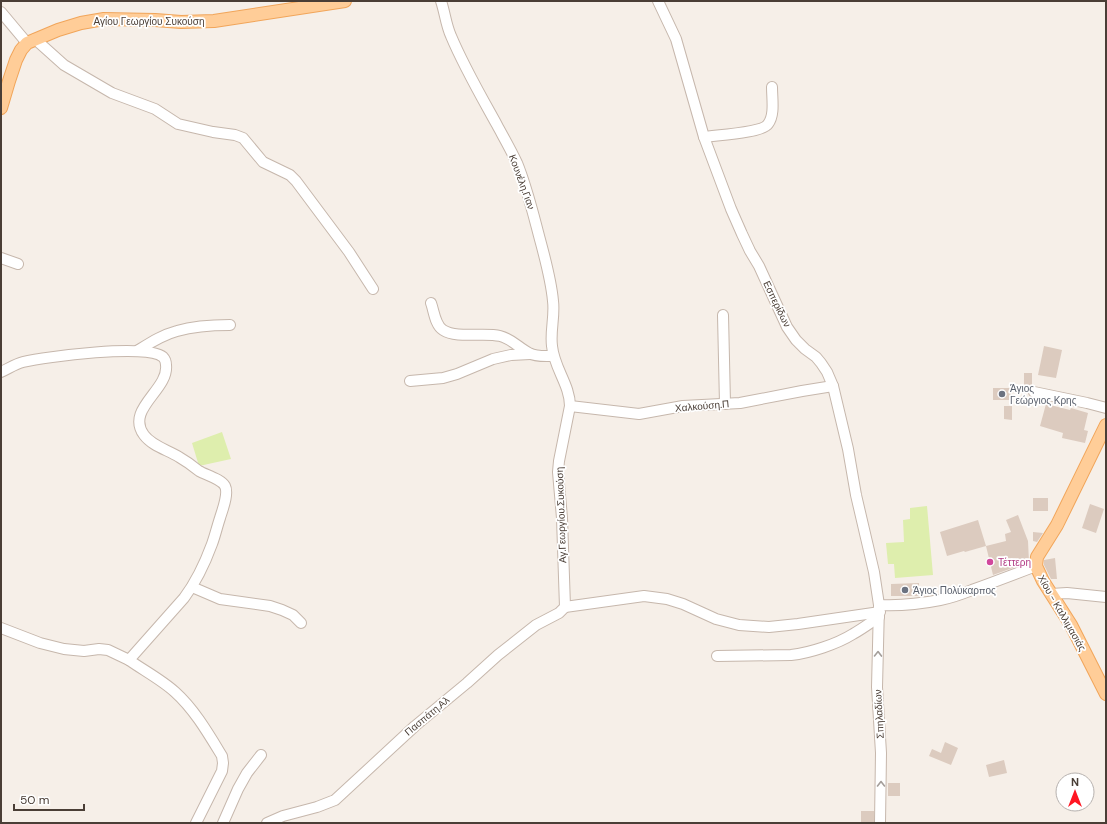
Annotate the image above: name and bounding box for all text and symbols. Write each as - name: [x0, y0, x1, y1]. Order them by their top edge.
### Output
- street label: Αγίου Γεωργίου Συκούση: [93, 15, 205, 28]
- street label: Κουνέλη.Γιαν: [506, 153, 538, 211]
- street label: Εσπερίδων: [760, 279, 794, 329]
- place label: Άγιος Γεώργιος Κρης: [1010, 382, 1077, 407]
- marker: Άγιος Γεώργιος Κρης: [997, 389, 1007, 399]
- street label: Χαλκούση.Π: [674, 397, 730, 415]
- street label: Αγ.Γεωργίου.Συκούση: [553, 467, 569, 563]
- place label: Τέττερη: [998, 556, 1031, 569]
- marker: Τέττερη: [985, 557, 995, 567]
- street label: Χίου - Καλλιμασιάς: [1035, 573, 1089, 654]
- place label: Άγιος Πολύκαρπος: [913, 584, 996, 597]
- marker: Άγιος Πολύκαρπος: [900, 585, 910, 595]
- one-way arrow: [874, 651, 882, 657]
- street label: Σπηλαδίων: [871, 689, 887, 739]
- street label: Πασπάτη.Αλ: [402, 693, 452, 739]
- north arrow: [1055, 772, 1095, 812]
- text: N: [1071, 775, 1079, 789]
- one-way arrow: [877, 781, 885, 787]
- scale bar: [14, 786, 84, 812]
- text: 50 m: [20, 792, 49, 808]

